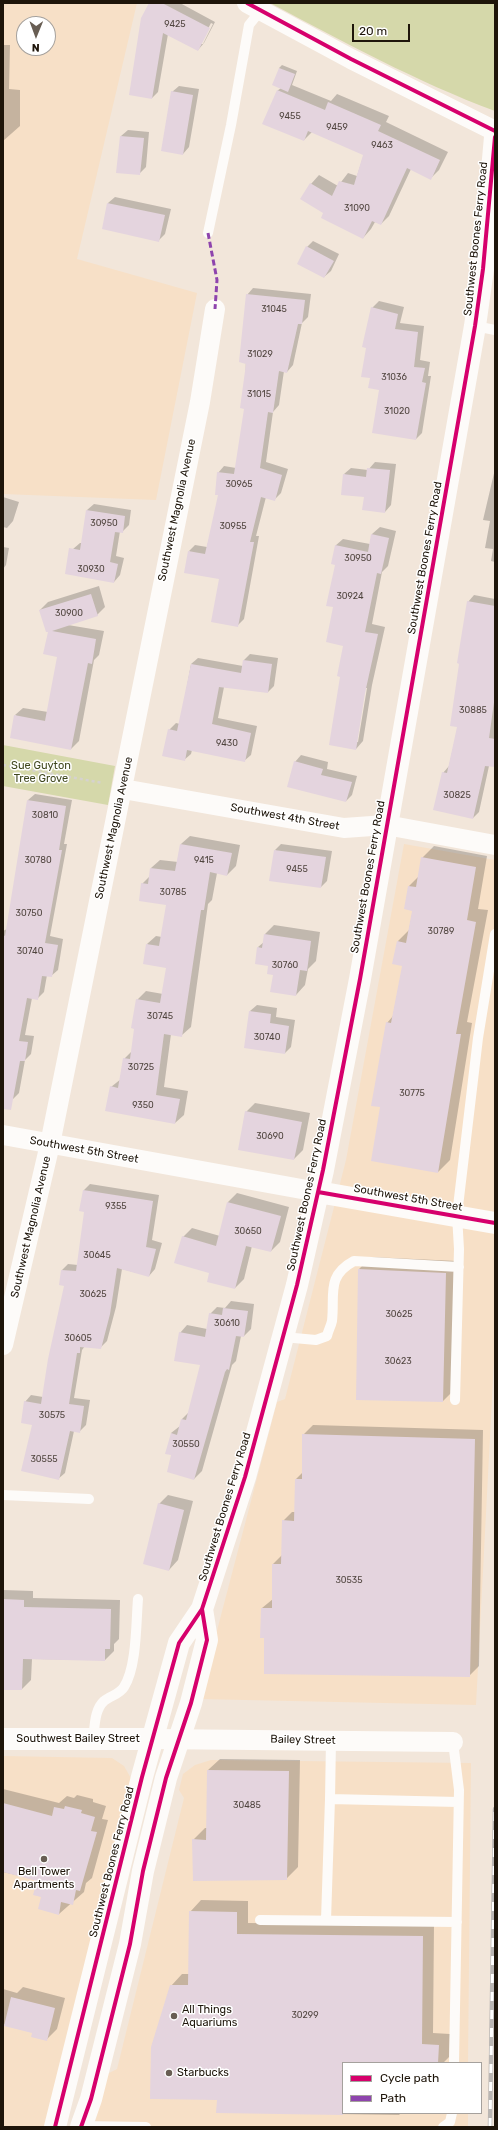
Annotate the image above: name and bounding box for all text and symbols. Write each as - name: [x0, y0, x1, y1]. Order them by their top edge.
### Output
- north arrow: [16, 16, 56, 56]
- scale bar: [354, 16, 412, 42]
- house number: 9425: [164, 19, 186, 29]
- text: 20 m: [359, 24, 387, 38]
- text: N: [32, 41, 40, 54]
- house number: 9455: [279, 111, 301, 121]
- house number: 9459: [326, 122, 348, 132]
- house number: 9463: [371, 140, 393, 150]
- street label: Southwest Boones Ferry Road: [461, 161, 491, 317]
- house number: 31090: [344, 203, 370, 213]
- house number: 31045: [261, 304, 287, 314]
- house number: 31029: [247, 349, 273, 359]
- house number: 31036: [381, 372, 407, 382]
- house number: 31015: [247, 389, 271, 399]
- house number: 31020: [384, 406, 410, 416]
- street label: Southwest Magnolia Avenue: [155, 438, 199, 582]
- house number: 30965: [225, 479, 253, 489]
- street label: Southwest Boones Ferry Road: [405, 481, 445, 635]
- house number: 30950: [90, 518, 118, 528]
- house number: 30955: [219, 521, 247, 531]
- house number: 30950: [344, 553, 372, 563]
- house number: 30930: [77, 564, 105, 574]
- house number: 30924: [336, 591, 364, 601]
- house number: 30900: [55, 608, 83, 618]
- house number: 30885: [459, 705, 487, 715]
- house number: 9430: [216, 738, 238, 748]
- street label: Southwest Magnolia Avenue: [92, 756, 136, 900]
- park label: Sue Guyton Tree Grove: [11, 759, 71, 785]
- house number: 30825: [443, 790, 471, 800]
- street label: Southwest Boones Ferry Road: [348, 800, 388, 954]
- street label: Southwest 4th Street: [229, 801, 341, 833]
- house number: 30810: [32, 810, 58, 820]
- house number: 30780: [24, 855, 52, 865]
- house number: 9415: [194, 855, 214, 865]
- house number: 9455: [286, 864, 308, 874]
- house number: 30785: [160, 887, 186, 897]
- house number: 30750: [16, 908, 42, 918]
- house number: 30789: [428, 926, 454, 936]
- house number: 30740: [17, 946, 43, 956]
- house number: 30760: [272, 960, 298, 970]
- house number: 30745: [147, 1011, 173, 1021]
- house number: 30740: [254, 1032, 280, 1042]
- house number: 30725: [128, 1062, 154, 1072]
- house number: 30775: [399, 1088, 425, 1098]
- house number: 9350: [132, 1100, 154, 1110]
- street label: Southwest Boones Ferry Road: [284, 1118, 330, 1272]
- house number: 30690: [256, 1131, 284, 1141]
- street label: Southwest 5th Street: [29, 1134, 139, 1166]
- street label: Southwest Magnolia Avenue: [8, 1155, 54, 1299]
- street label: Southwest 5th Street: [353, 1182, 463, 1214]
- house number: 9355: [105, 1201, 127, 1211]
- house number: 30650: [234, 1226, 262, 1236]
- house number: 30645: [83, 1250, 111, 1260]
- house number: 30625: [79, 1289, 107, 1299]
- house number: 30625: [385, 1309, 413, 1319]
- house number: 30610: [214, 1318, 240, 1328]
- house number: 30605: [64, 1333, 92, 1343]
- house number: 30623: [384, 1356, 412, 1366]
- house number: 30575: [39, 1410, 65, 1420]
- street label: Southwest Boones Ferry Road: [196, 1431, 254, 1583]
- house number: 30550: [172, 1439, 200, 1449]
- house number: 30555: [30, 1454, 58, 1464]
- house number: 30535: [335, 1575, 363, 1585]
- street label: Southwest Bailey Street: [16, 1732, 140, 1746]
- street label: Bailey Street: [270, 1733, 336, 1747]
- street label: Southwest Boones Ferry Road: [87, 1785, 137, 1939]
- house number: 30485: [233, 1800, 261, 1810]
- marker: Bell Tower Apartments: [39, 1854, 49, 1864]
- place label: Bell Tower Apartments: [14, 1865, 74, 1891]
- place label: All Things Aquariums: [182, 2003, 237, 2029]
- house number: 30299: [291, 2010, 319, 2020]
- marker: All Things Aquariums: [169, 2011, 179, 2021]
- legend: [342, 2062, 482, 2114]
- place label: Starbucks: [177, 2066, 229, 2080]
- marker: Starbucks: [164, 2068, 174, 2078]
- text: Cycle path: [380, 2071, 439, 2085]
- text: Path: [380, 2091, 406, 2105]

